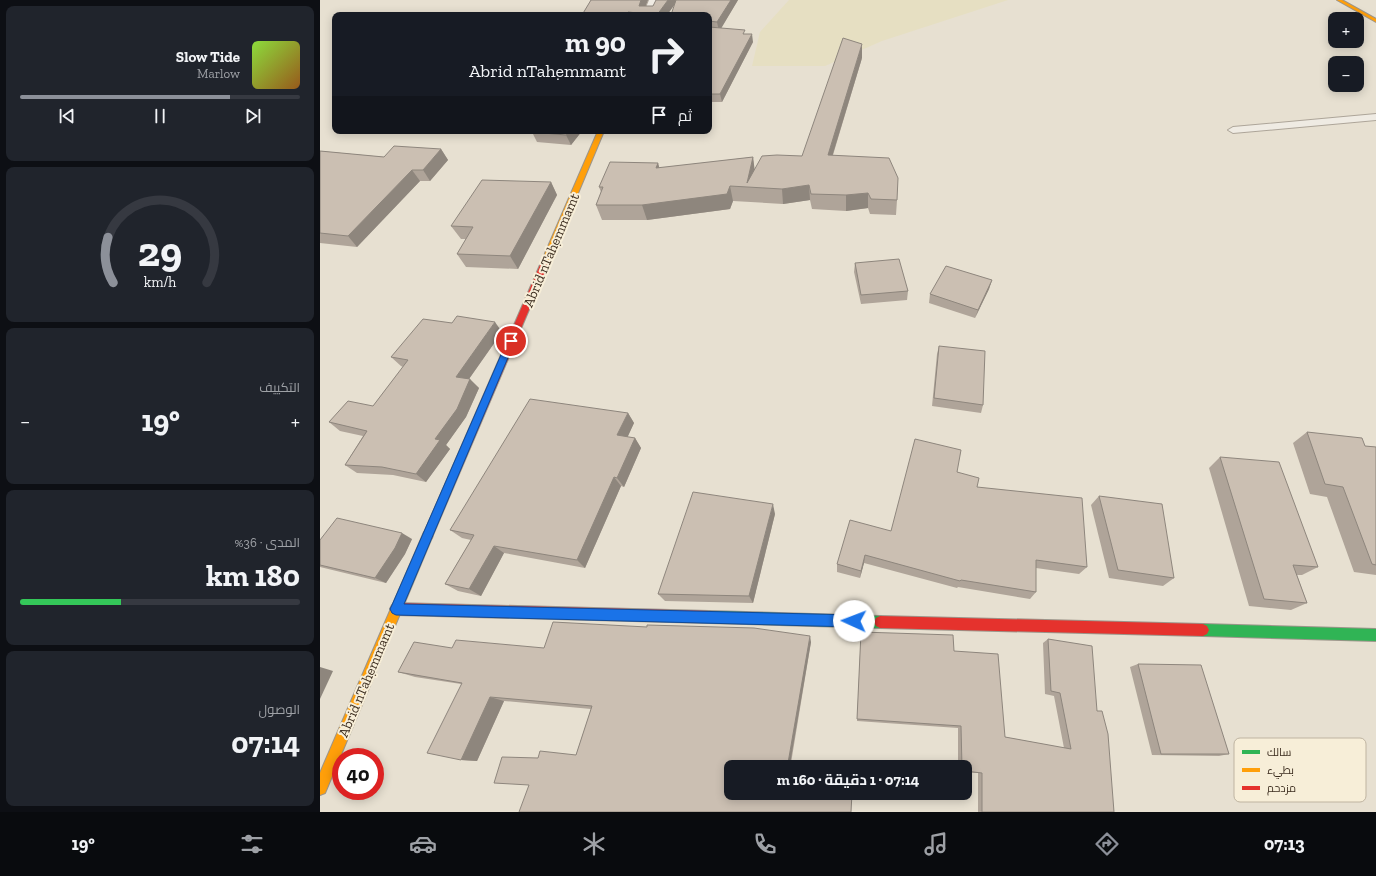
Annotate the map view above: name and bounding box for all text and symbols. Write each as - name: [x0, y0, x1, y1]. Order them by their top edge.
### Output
- map controls: [1328, 12, 1364, 92]
- button: +: [1328, 12, 1364, 48]
- text: 90 m: [565, 26, 626, 59]
- icon: right: [640, 28, 692, 80]
- text: Slow Tide: [176, 48, 240, 66]
- button: −: [1328, 56, 1364, 92]
- text: Abrid nTaḥemmamt: [469, 60, 626, 82]
- text: Marlow: [197, 66, 240, 81]
- icon: arrive: [648, 104, 670, 126]
- icon: previous: [56, 105, 78, 127]
- icon: pause: [149, 105, 171, 127]
- icon: next: [242, 105, 264, 127]
- text: ثم: [678, 107, 692, 125]
- street label: Abrid nTaḥemmamt: [520, 190, 583, 310]
- text: 29: [138, 227, 182, 277]
- text: km/h: [144, 273, 176, 290]
- pin: [494, 324, 528, 358]
- icon: arrive: [500, 330, 522, 352]
- text: التكييف: [259, 380, 300, 395]
- text: 19°: [141, 403, 180, 439]
- text: −: [20, 408, 30, 435]
- text: +: [291, 408, 300, 435]
- text: المدى · 36%: [235, 535, 300, 550]
- text: 180 km: [206, 558, 300, 594]
- position arrow: [833, 600, 875, 642]
- street label: Abrid nTaḥemmamt: [335, 620, 398, 740]
- text: الوصول: [259, 702, 300, 717]
- text: 07:14: [231, 725, 300, 761]
- legend: [1234, 738, 1366, 802]
- text: سالك: [1267, 746, 1291, 759]
- speed limit sign: 40: [332, 748, 384, 800]
- text: بطيء: [1267, 764, 1294, 779]
- text: 07:14 · 1 دقيقة · 160 m: [777, 771, 919, 789]
- text: مزدحم: [1267, 782, 1296, 796]
- icon: filters: [238, 830, 266, 858]
- icon: car: [409, 830, 437, 858]
- icon: climate: [580, 830, 608, 858]
- icon: phone: [751, 830, 779, 858]
- icon: music: [922, 830, 950, 858]
- icon: directions: [1093, 830, 1121, 858]
- text: 19°: [72, 833, 95, 855]
- text: 07:13: [1264, 833, 1305, 855]

